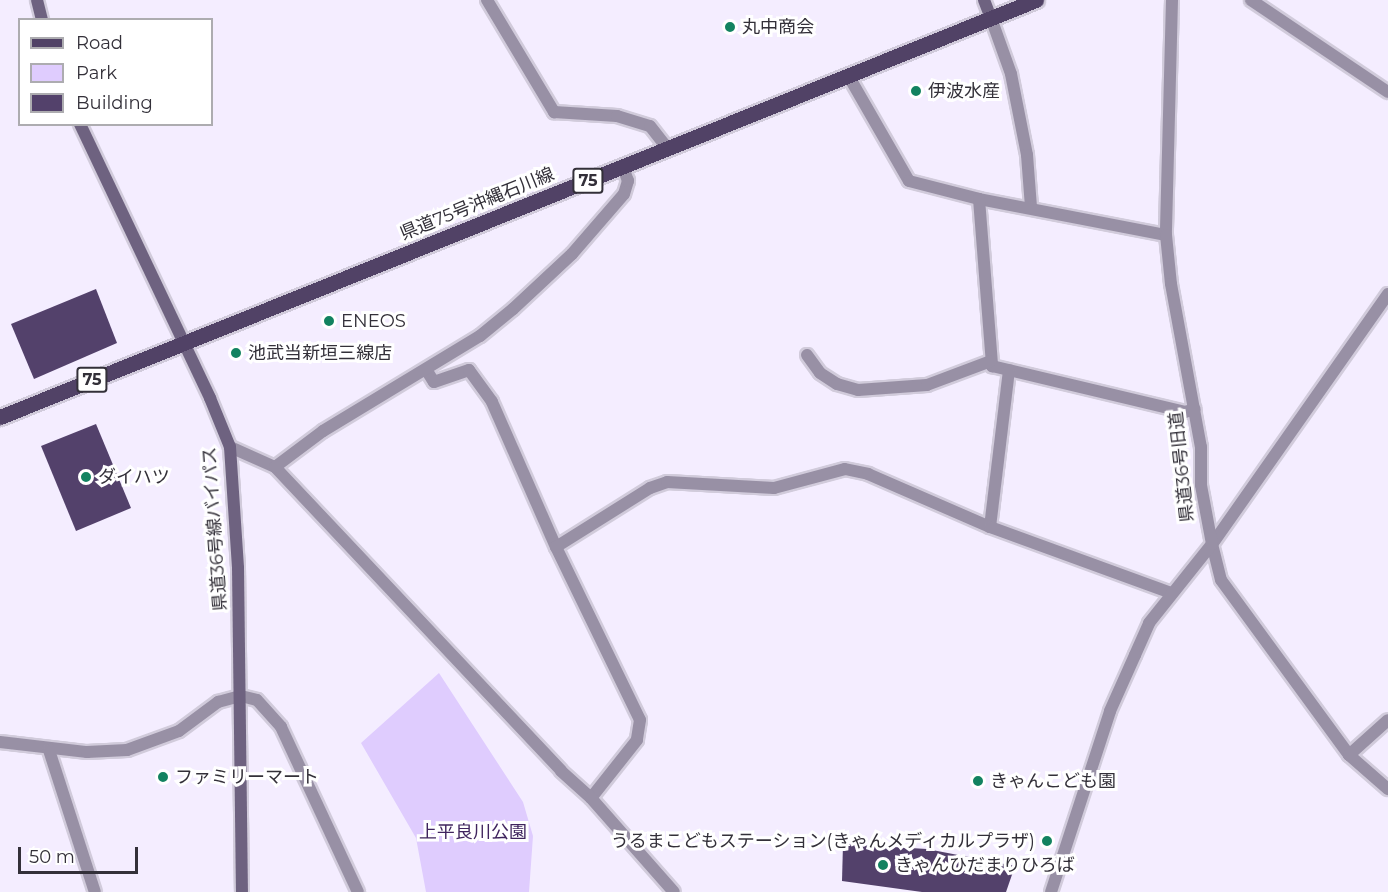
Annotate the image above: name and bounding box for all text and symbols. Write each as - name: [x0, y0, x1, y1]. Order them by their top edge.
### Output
- place label: 丸中商会: [742, 16, 814, 38]
- legend: [18, 18, 213, 126]
- marker: 丸中商会: [723, 20, 737, 34]
- text: Road: [76, 32, 123, 54]
- text: Park: [76, 62, 117, 84]
- place label: 伊波水産: [928, 80, 1000, 102]
- marker: 伊波水産: [909, 84, 923, 98]
- text: Building: [76, 92, 153, 114]
- street label: 県道75号沖縄石川線: [397, 163, 557, 245]
- road number: 75: [572, 168, 604, 194]
- place label: ENEOS: [341, 310, 406, 332]
- marker: ENEOS: [322, 314, 336, 328]
- place label: 池武当新垣三線店: [248, 342, 392, 364]
- marker: 池武当新垣三線店: [229, 346, 243, 360]
- road number: 75: [76, 367, 109, 393]
- street label: 県道36号旧道: [1165, 411, 1199, 523]
- street label: 県道36号線バイパス: [198, 446, 232, 612]
- place label: ダイハツ: [98, 466, 170, 488]
- marker: ダイハツ: [79, 470, 93, 484]
- place label: ファミリーマート: [175, 766, 319, 788]
- marker: ファミリーマート: [156, 770, 170, 784]
- place label: きゃんこども園: [990, 770, 1116, 792]
- marker: きゃんこども園: [971, 774, 985, 788]
- park label: 上平良川公園: [419, 821, 527, 843]
- place label: うるまこどもステーション(きゃんメディカルプラザ): [609, 830, 1035, 852]
- marker: うるまこどもステーション(きゃんメディカルプラザ): [1040, 834, 1054, 848]
- scale bar: [21, 835, 141, 873]
- text: 50 m: [29, 846, 75, 868]
- place label: きゃんひだまりひろば: [895, 854, 1075, 876]
- marker: きゃんひだまりひろば: [876, 858, 890, 872]

